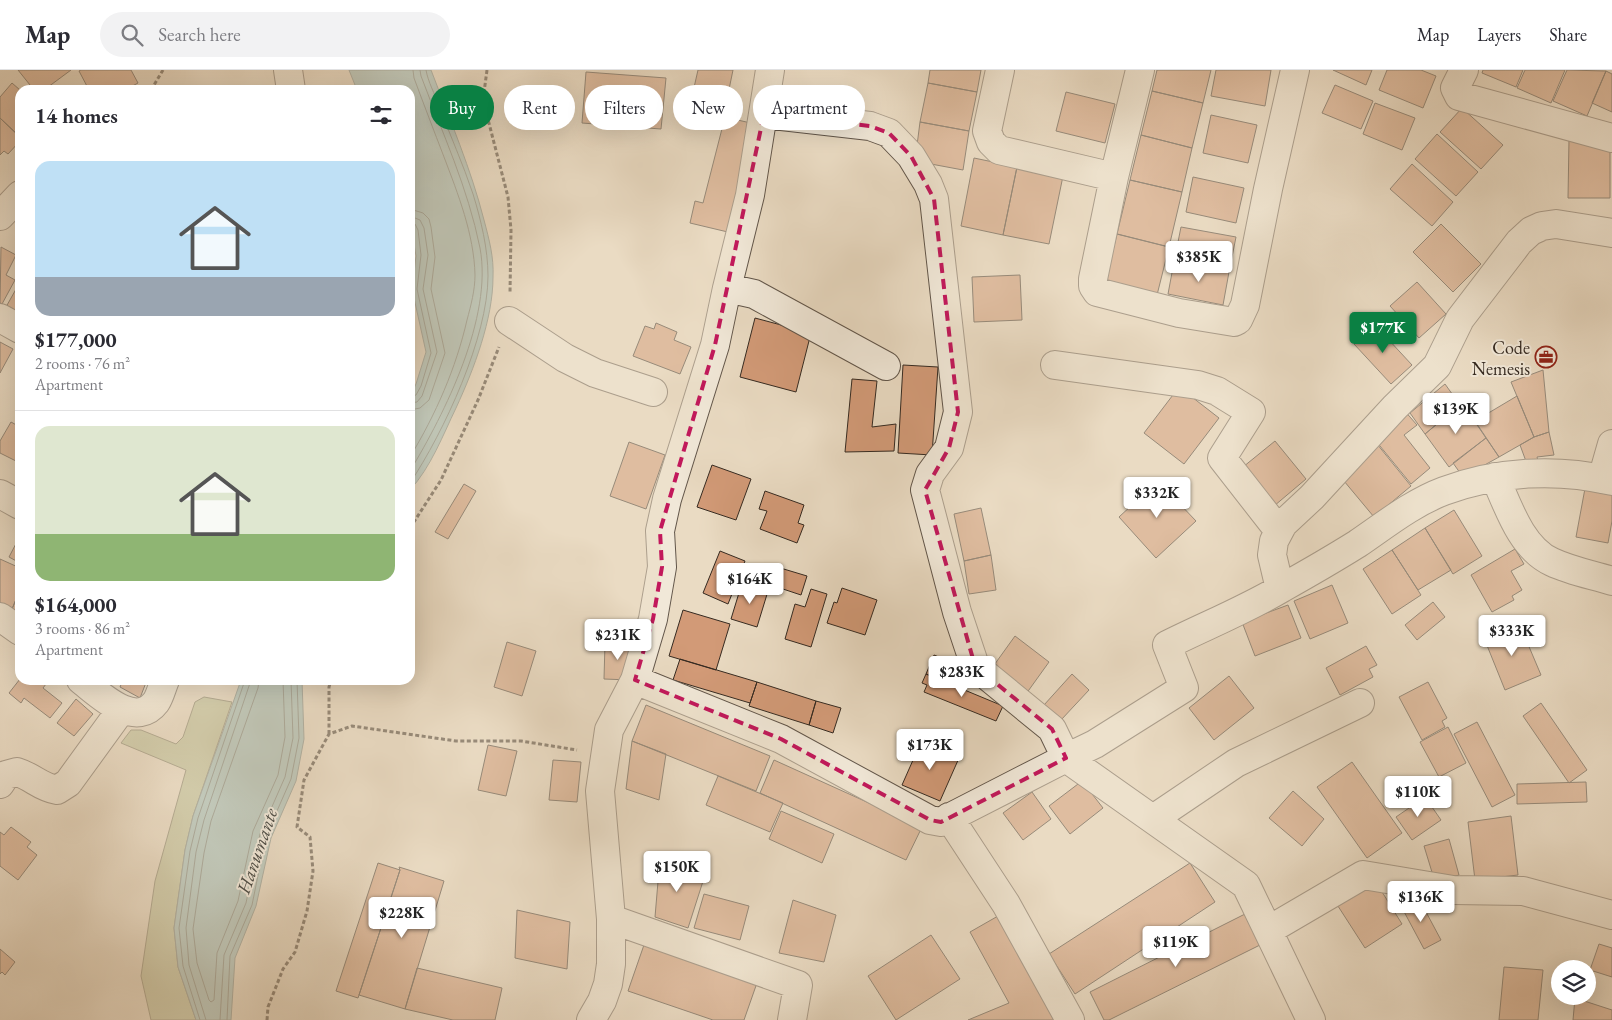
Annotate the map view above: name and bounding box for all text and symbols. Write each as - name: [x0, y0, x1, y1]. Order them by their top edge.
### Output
- search box: [100, 12, 450, 57]
- text: Map: [25, 19, 70, 50]
- icon: search: [118, 21, 146, 49]
- text: Search here: [158, 22, 241, 47]
- text: Map: [1417, 23, 1449, 46]
- text: Layers: [1477, 23, 1521, 46]
- text: Share: [1549, 23, 1587, 46]
- chip: Buy: [430, 85, 494, 130]
- chip: Rent: [504, 85, 575, 130]
- chip: Filters: [585, 85, 663, 130]
- chip: New: [673, 85, 743, 130]
- chip: Apartment: [753, 85, 865, 130]
- icon: filters: [367, 101, 395, 129]
- text: 14 homes: [35, 102, 118, 129]
- icon: home: [170, 193, 260, 283]
- pin: $385K: [1164, 240, 1234, 283]
- text: $385K: [1177, 246, 1221, 267]
- pin: $177K: [1348, 312, 1418, 354]
- text: $177K: [1361, 317, 1405, 338]
- text: $177,000: [35, 326, 117, 353]
- place label: Code Nemesis: [1472, 336, 1530, 380]
- office icon: Code Nemesis: [1534, 345, 1558, 369]
- text: 2 rooms · 76 m²: [35, 353, 130, 374]
- text: Apartment: [35, 374, 103, 395]
- pin: $139K: [1421, 392, 1491, 435]
- text: $139K: [1434, 398, 1478, 419]
- icon: home: [170, 459, 260, 549]
- pin: $332K: [1122, 476, 1192, 519]
- text: $332K: [1135, 482, 1179, 503]
- pin: $164K: [715, 562, 785, 605]
- text: $164K: [728, 568, 772, 589]
- text: $164,000: [35, 591, 117, 618]
- pin: $333K: [1477, 614, 1547, 657]
- text: 3 rooms · 86 m²: [35, 618, 130, 639]
- pin: $231K: [583, 618, 653, 661]
- text: $333K: [1490, 620, 1534, 641]
- text: $231K: [596, 624, 640, 645]
- text: Apartment: [35, 639, 103, 660]
- pin: $283K: [927, 656, 997, 698]
- text: $283K: [940, 661, 984, 682]
- pin: $173K: [895, 728, 965, 771]
- text: $173K: [908, 734, 952, 755]
- pin: $110K: [1383, 776, 1453, 818]
- text: $110K: [1396, 781, 1440, 802]
- water label: Hanumante: [230, 805, 283, 898]
- pin: $150K: [642, 850, 712, 893]
- text: $150K: [655, 856, 699, 877]
- pin: $136K: [1386, 880, 1456, 923]
- text: $136K: [1399, 886, 1443, 907]
- pin: $228K: [367, 896, 437, 939]
- text: $228K: [380, 902, 424, 923]
- pin: $119K: [1141, 926, 1211, 968]
- text: $119K: [1154, 931, 1198, 952]
- map controls: [1551, 960, 1596, 1005]
- button: layers: [1551, 960, 1596, 1005]

